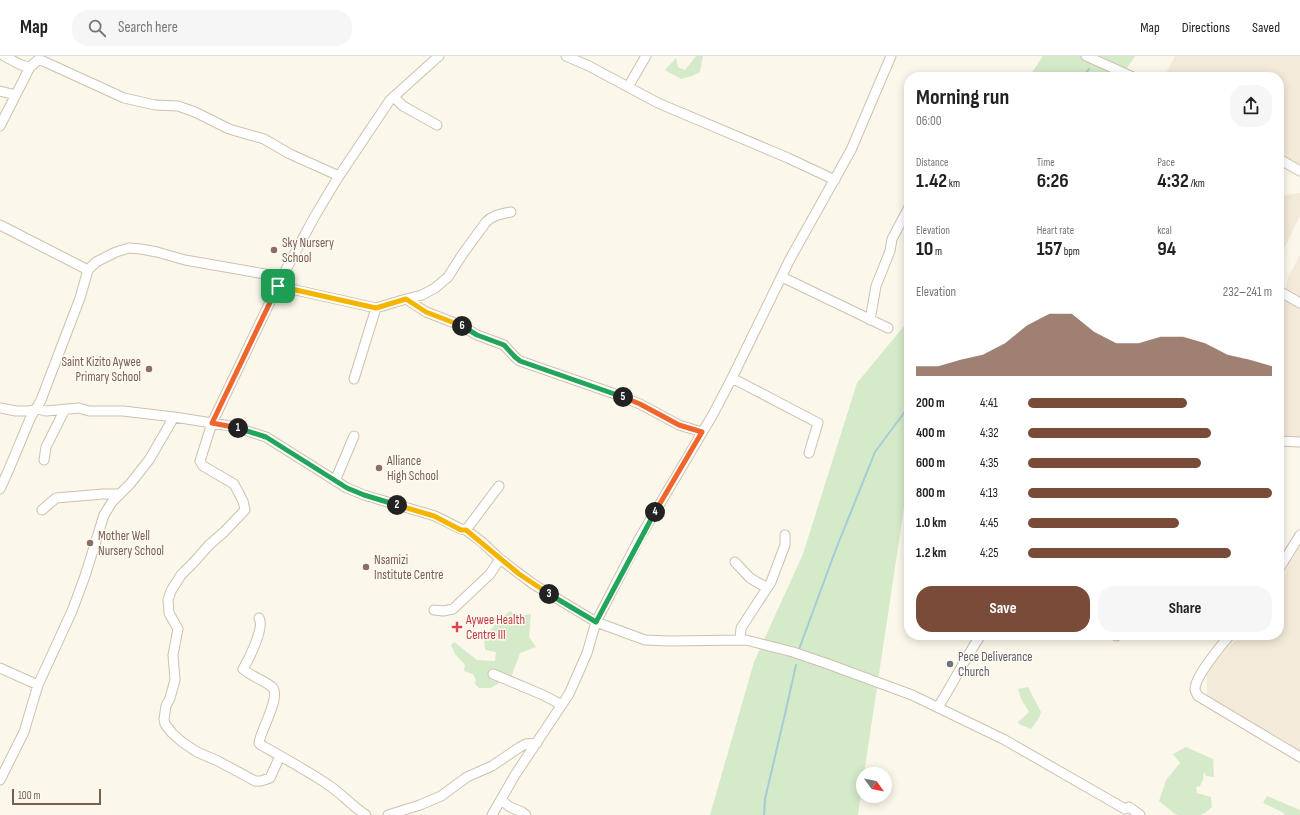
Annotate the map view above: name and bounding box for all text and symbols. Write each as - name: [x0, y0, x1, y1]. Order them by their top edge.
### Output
- search box: [72, 10, 352, 46]
- text: Map: [20, 16, 48, 39]
- icon: search: [86, 17, 108, 39]
- text: Search here: [118, 18, 178, 37]
- text: Map: [1140, 19, 1160, 36]
- text: Directions: [1182, 19, 1230, 36]
- text: Saved: [1252, 19, 1280, 36]
- text: Morning run: [916, 84, 1009, 111]
- button: share: [1230, 85, 1272, 127]
- text: 06:00: [916, 113, 942, 129]
- text: Distance: [916, 156, 948, 169]
- text: Time: [1037, 156, 1055, 169]
- text: Pace: [1157, 156, 1175, 169]
- text: 1.42: [916, 169, 947, 193]
- text: 6:26: [1037, 169, 1069, 193]
- text: 4:32: [1157, 169, 1189, 193]
- text: km: [947, 177, 960, 190]
- text: /km: [1189, 177, 1205, 190]
- text: Elevation: [916, 224, 950, 237]
- text: Heart rate: [1037, 224, 1074, 237]
- text: kcal: [1157, 224, 1172, 237]
- place label: Sky Nursery School: [282, 235, 334, 266]
- text: 10: [916, 237, 933, 261]
- text: 157: [1037, 237, 1062, 261]
- text: 94: [1157, 237, 1176, 261]
- marker: Sky Nursery School: [269, 245, 279, 255]
- text: m: [933, 245, 942, 258]
- text: bpm: [1062, 245, 1080, 258]
- pin: [261, 269, 295, 303]
- icon: arrive: [267, 275, 289, 297]
- text: Elevation: [916, 284, 956, 300]
- text: 232–241 m: [1223, 284, 1272, 300]
- pin: 6: [452, 316, 472, 336]
- text: 6: [459, 319, 465, 332]
- place label: Saint Kizito Aywee Primary School: [61, 354, 141, 385]
- marker: Saint Kizito Aywee Primary School: [144, 364, 154, 374]
- pin: 5: [613, 387, 633, 407]
- text: 5: [621, 390, 625, 403]
- text: 200 m: [916, 395, 945, 411]
- text: 4:41: [980, 395, 998, 411]
- pin: 1: [228, 418, 248, 438]
- text: 1: [236, 421, 240, 434]
- text: 400 m: [916, 425, 945, 441]
- text: 4:32: [980, 425, 999, 441]
- place label: Alliance High School: [386, 453, 438, 484]
- text: 600 m: [916, 455, 945, 471]
- text: 4:35: [980, 455, 999, 471]
- marker: Alliance High School: [374, 463, 384, 473]
- text: 800 m: [916, 485, 945, 501]
- text: 4:13: [980, 485, 998, 501]
- pin: 2: [387, 495, 407, 515]
- text: 2: [395, 498, 399, 511]
- pin: 4: [645, 502, 665, 522]
- text: 4: [652, 505, 658, 518]
- text: 1.0 km: [916, 515, 946, 531]
- text: 4:45: [980, 515, 999, 531]
- place label: Mother Well Nursery School: [98, 528, 164, 559]
- marker: Mother Well Nursery School: [85, 538, 95, 548]
- text: 1.2 km: [916, 545, 946, 561]
- text: 4:25: [980, 545, 998, 561]
- place label: Nsamizi Institute Centre: [374, 552, 444, 583]
- marker: Nsamizi Institute Centre: [361, 562, 371, 572]
- pin: 3: [539, 584, 559, 604]
- button: Save: [916, 586, 1090, 632]
- button: Share: [1098, 586, 1272, 632]
- text: 3: [547, 587, 551, 600]
- place label: Aywee Health Centre III: [465, 612, 525, 643]
- marker: Aywee Health Centre III: [451, 621, 463, 633]
- place label: Pece Deliverance Church: [958, 649, 1033, 680]
- marker: Pece Deliverance Church: [945, 659, 955, 669]
- north arrow: [856, 767, 892, 803]
- map controls: [856, 767, 892, 803]
- scale bar: [12, 787, 101, 806]
- text: 100 m: [18, 789, 40, 802]

